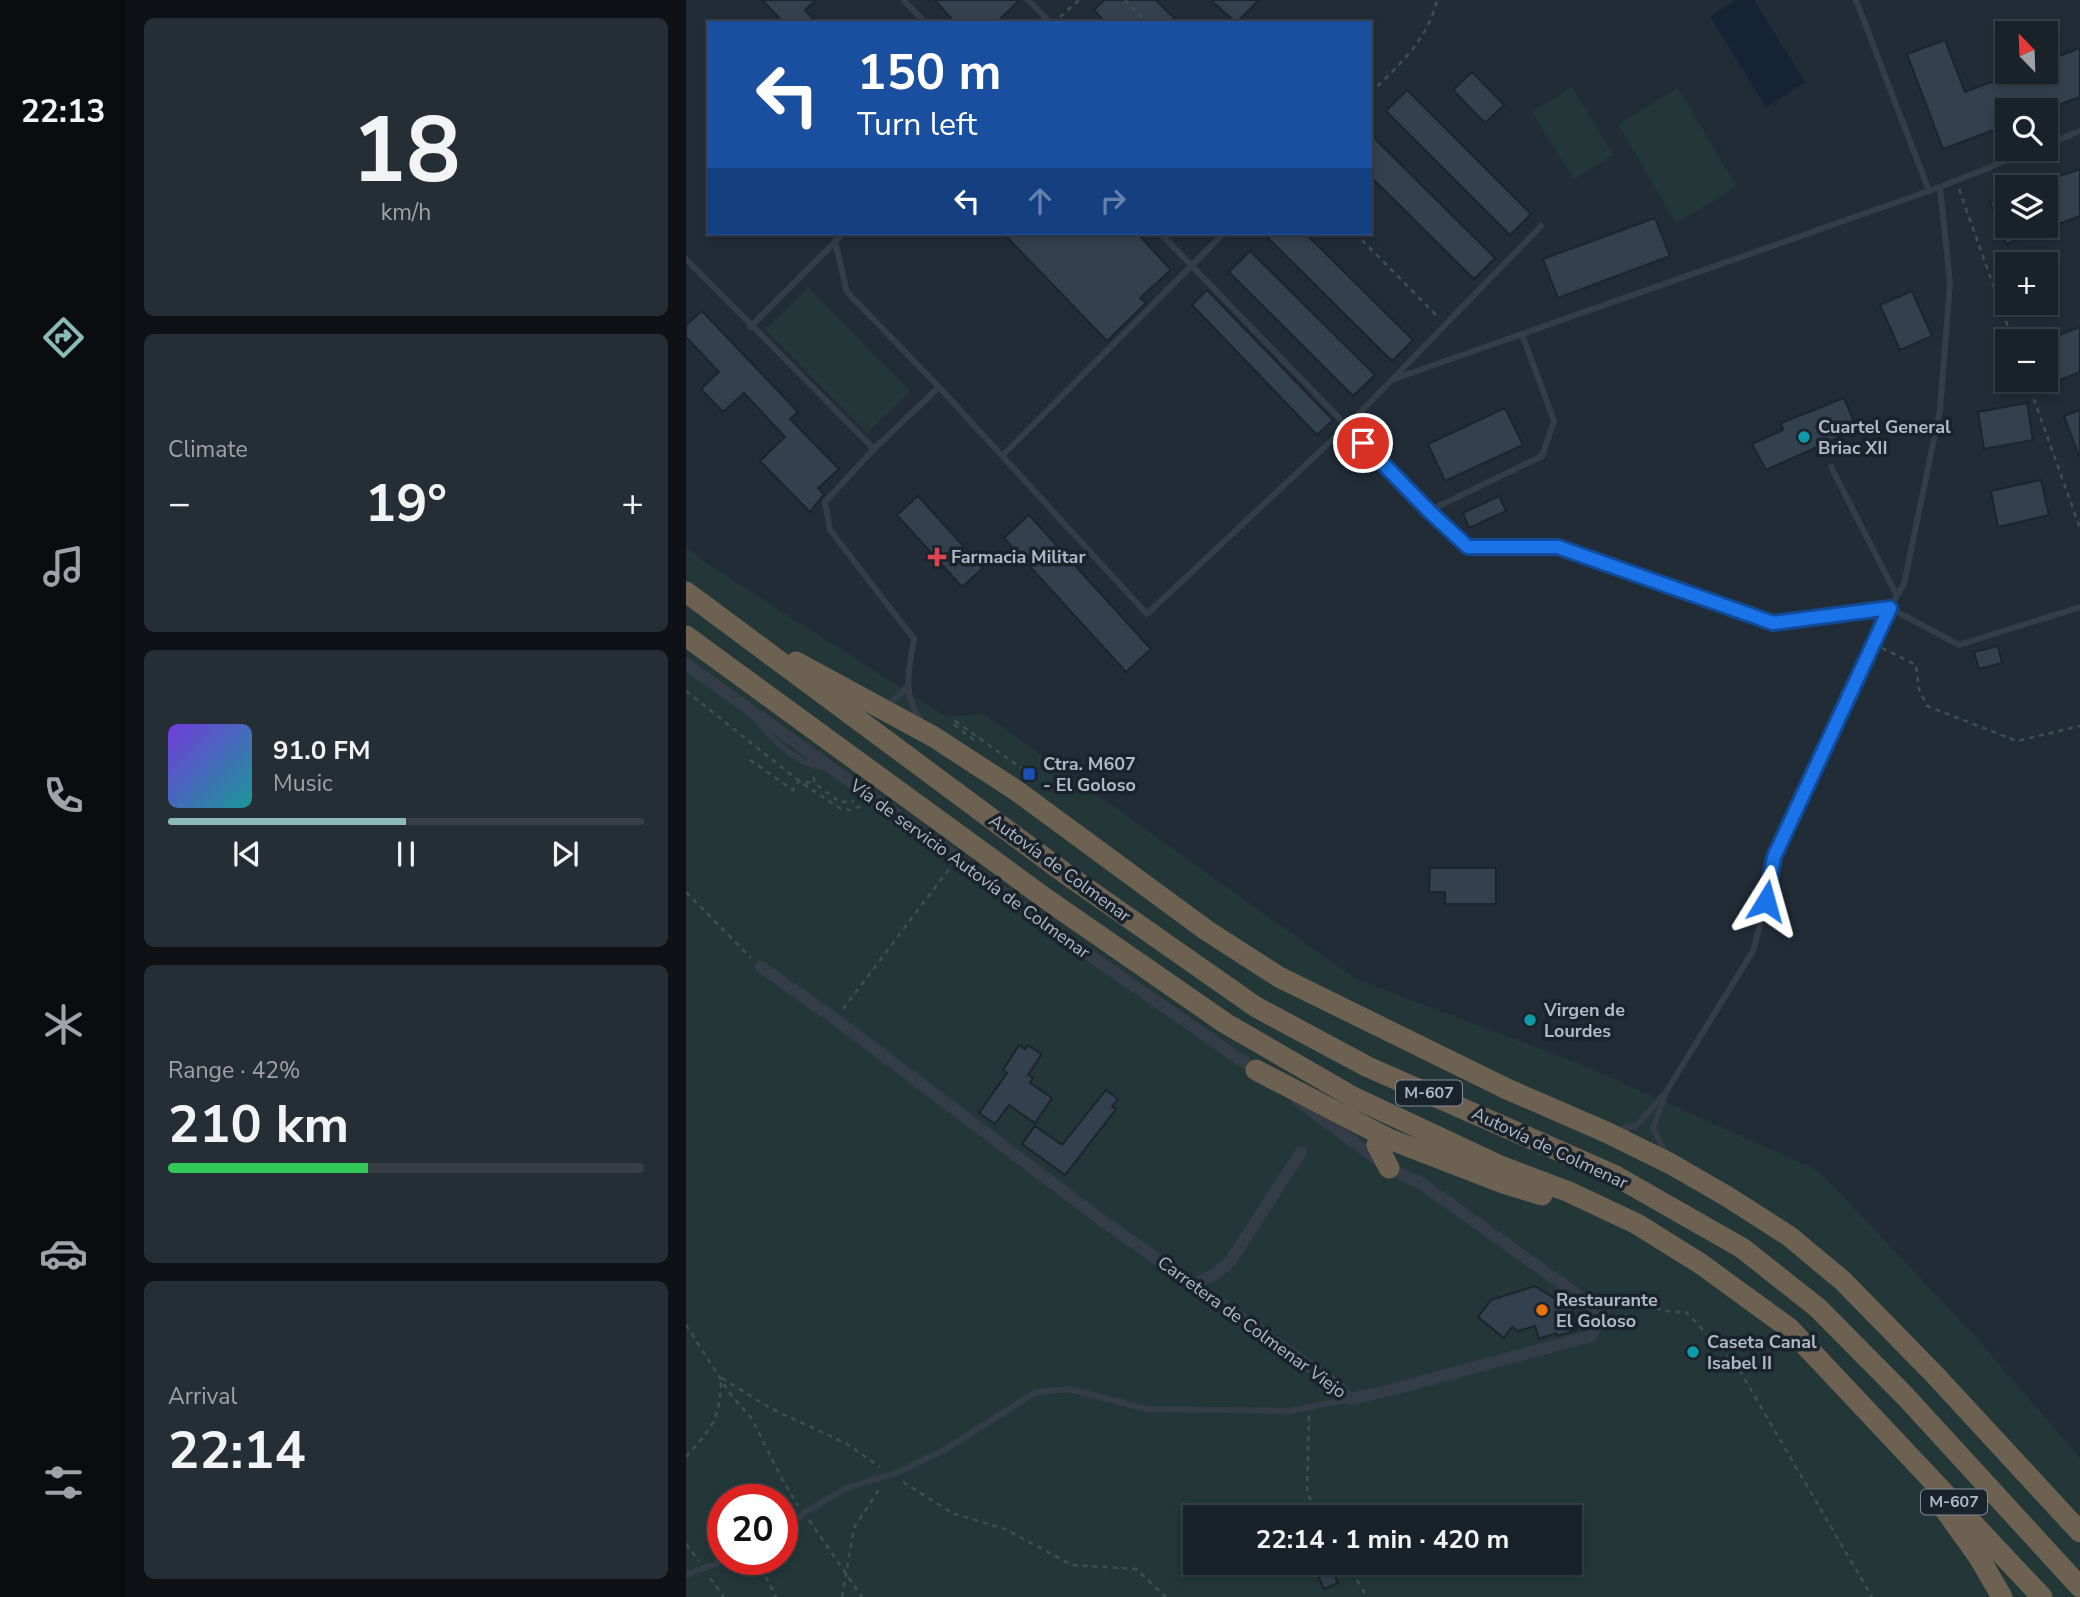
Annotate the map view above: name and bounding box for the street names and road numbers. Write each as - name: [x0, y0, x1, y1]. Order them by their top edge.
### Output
- street label: Vía de servicio Autovía de Colmenar: [844, 773, 1095, 965]
- street label: Autovía de Colmenar: [984, 808, 1136, 928]
- road number: M-607: [1396, 1080, 1462, 1106]
- street label: Autovía de Colmenar: [1468, 1101, 1632, 1195]
- street label: Carretera de Colmenar Viejo: [1153, 1250, 1351, 1404]
- road number: M-607: [1921, 1490, 1987, 1514]

